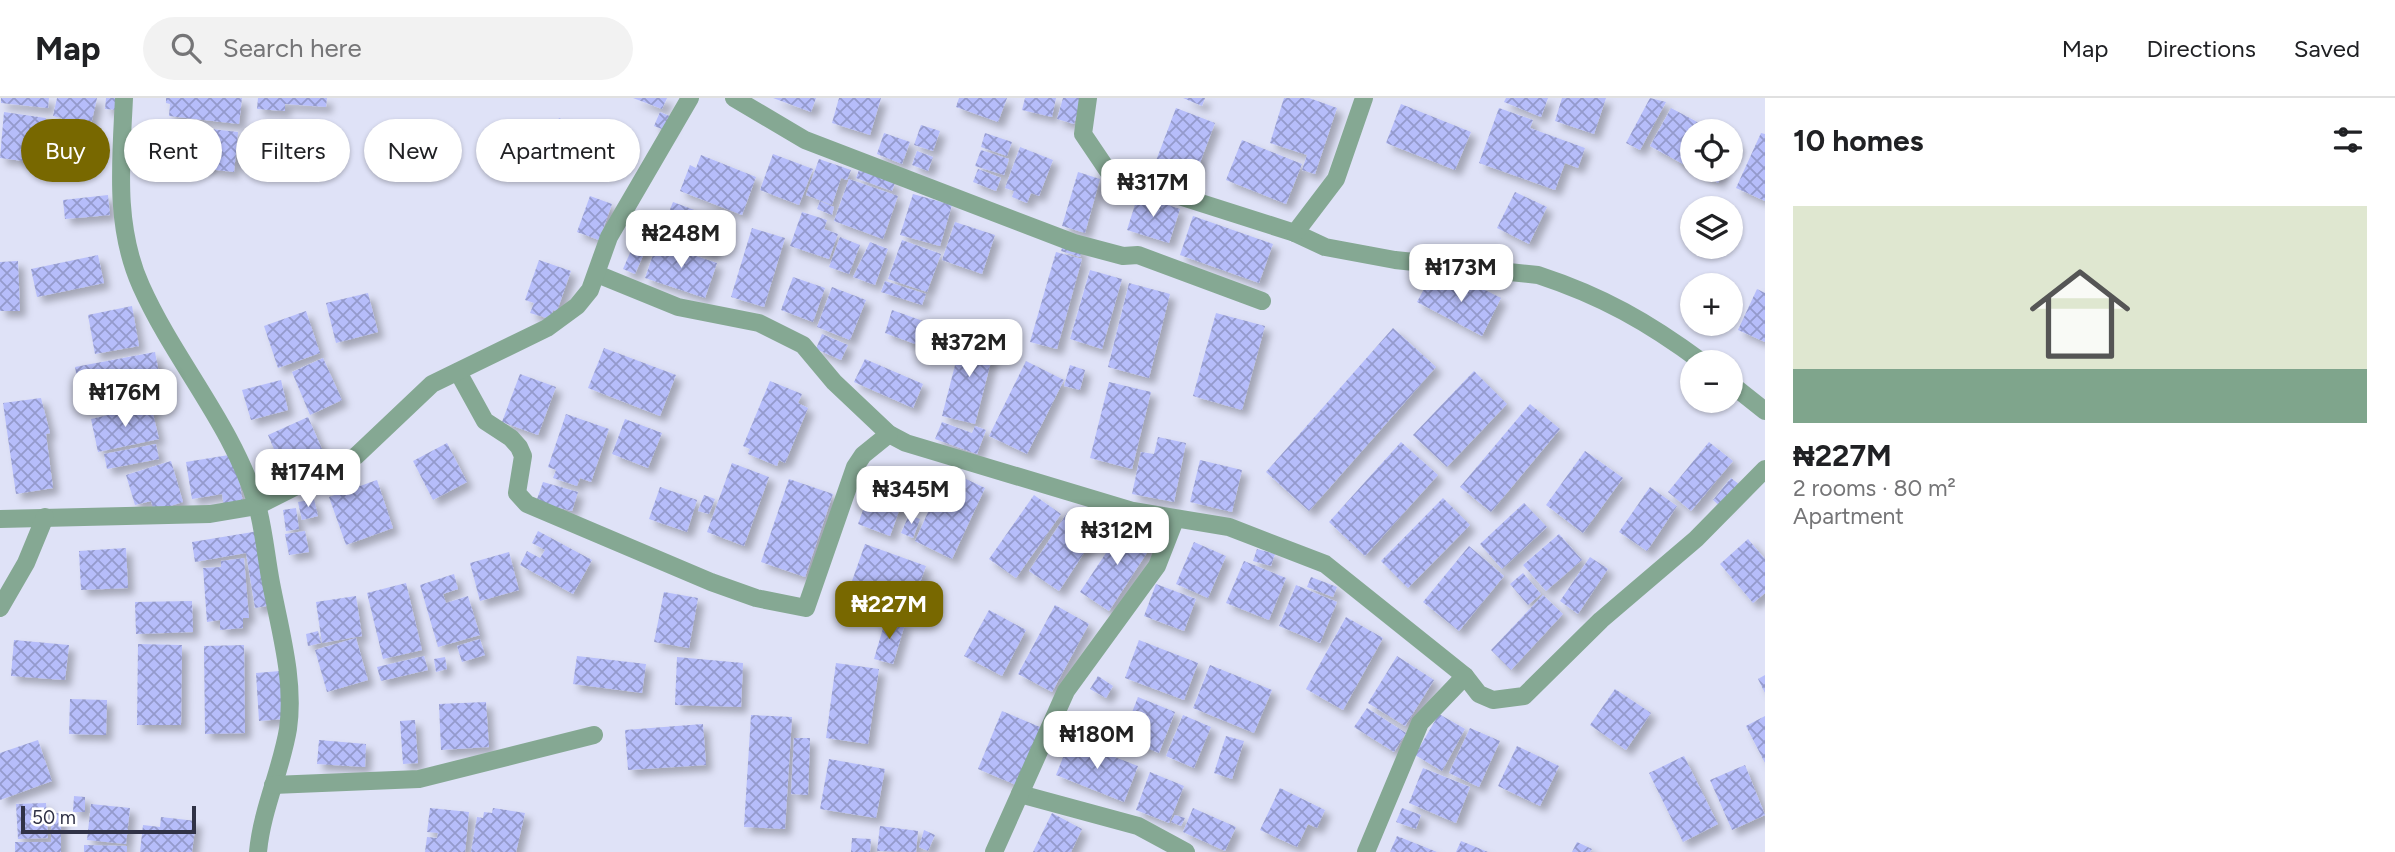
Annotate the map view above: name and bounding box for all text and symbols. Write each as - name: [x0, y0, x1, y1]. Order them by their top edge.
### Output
- search box: [143, 17, 633, 80]
- text: Map: [35, 29, 101, 68]
- icon: search: [167, 29, 205, 67]
- text: Search here: [223, 32, 362, 64]
- text: Map: [2062, 34, 2108, 63]
- text: Directions: [2146, 34, 2256, 63]
- text: Saved: [2294, 34, 2360, 63]
- chip: Buy: [21, 119, 110, 182]
- chip: Rent: [124, 119, 222, 182]
- chip: Filters: [236, 119, 350, 182]
- chip: New: [364, 119, 462, 182]
- chip: Apartment: [476, 119, 640, 182]
- map controls: [1680, 119, 1743, 413]
- button: locate: [1680, 119, 1743, 182]
- icon: filters: [2329, 121, 2367, 159]
- text: 10 homes: [1793, 122, 1924, 159]
- pin: ₦317M: [1104, 159, 1202, 219]
- text: ₦317M: [1117, 168, 1189, 196]
- button: layers: [1680, 196, 1743, 259]
- pin: ₦248M: [632, 211, 730, 270]
- text: ₦248M: [642, 219, 720, 247]
- pin: ₦173M: [1412, 244, 1510, 304]
- icon: home: [2017, 251, 2143, 377]
- text: ₦173M: [1425, 253, 1497, 281]
- button: +: [1680, 273, 1743, 336]
- pin: ₦372M: [920, 320, 1018, 379]
- text: ₦372M: [931, 328, 1007, 356]
- button: −: [1680, 350, 1743, 413]
- pin: ₦176M: [76, 370, 174, 429]
- text: ₦176M: [89, 378, 161, 406]
- text: ₦227M: [1793, 437, 1892, 474]
- pin: ₦174M: [259, 450, 357, 509]
- text: ₦174M: [271, 458, 345, 486]
- pin: ₦345M: [862, 466, 960, 526]
- text: 2 rooms · 80 m²: [1793, 474, 1956, 502]
- text: ₦345M: [872, 475, 950, 503]
- text: Apartment: [1793, 502, 1904, 530]
- pin: ₦312M: [1068, 508, 1166, 567]
- text: ₦312M: [1081, 516, 1153, 544]
- pin: ₦227M: [840, 582, 938, 641]
- text: ₦227M: [851, 590, 927, 618]
- pin: ₦180M: [1048, 712, 1146, 771]
- text: ₦180M: [1059, 720, 1135, 748]
- scale bar: [21, 803, 196, 835]
- text: 50 m: [32, 806, 76, 829]

